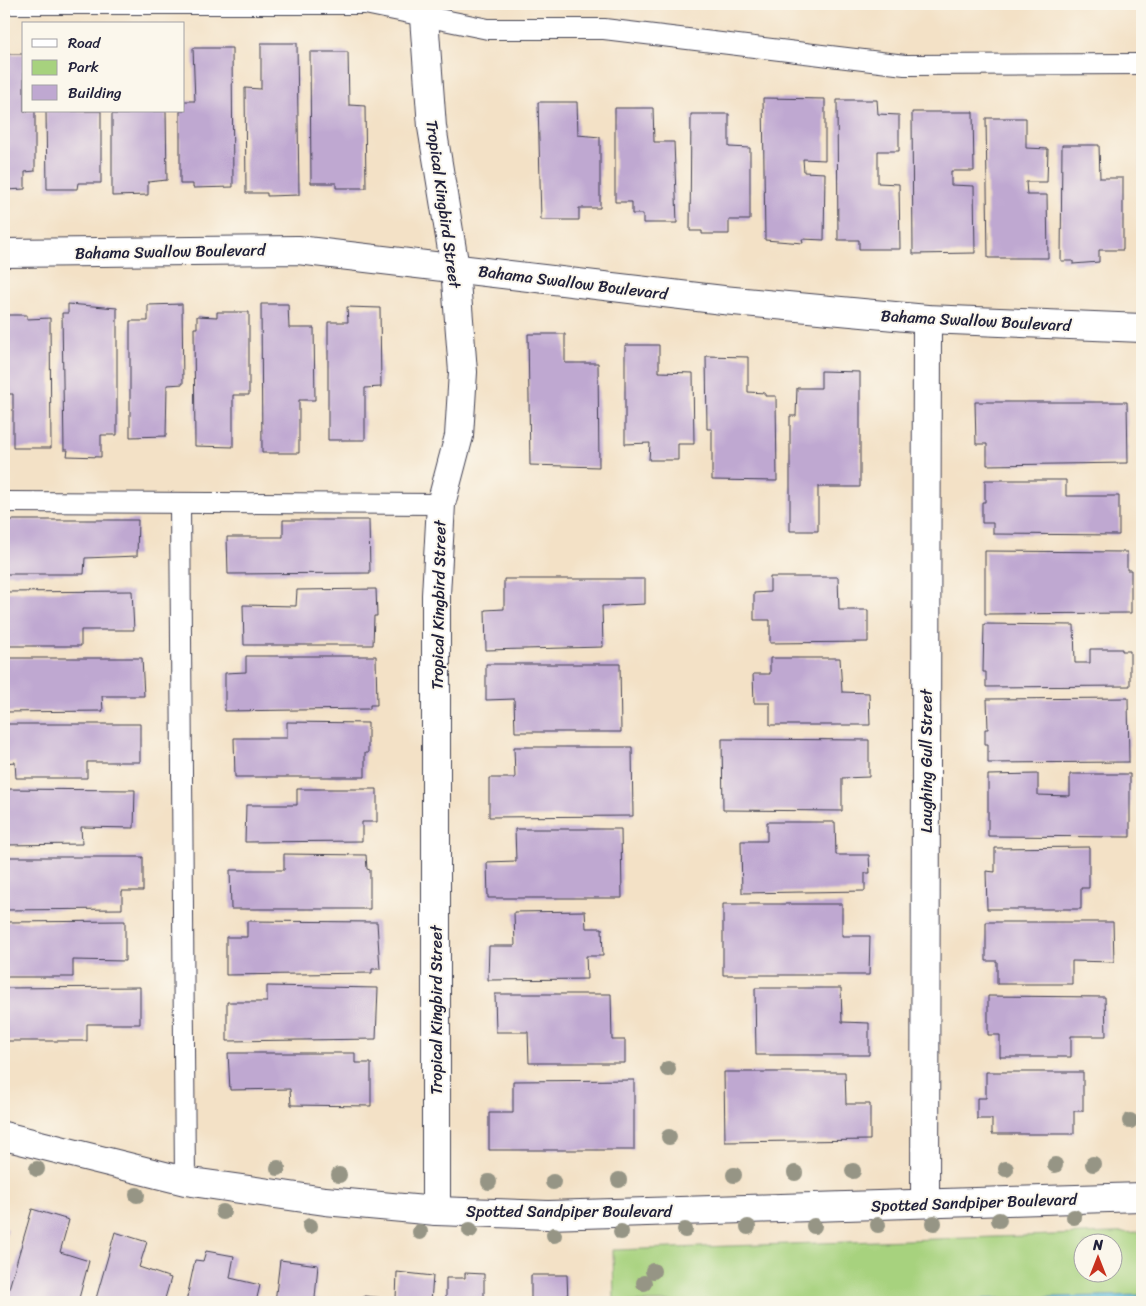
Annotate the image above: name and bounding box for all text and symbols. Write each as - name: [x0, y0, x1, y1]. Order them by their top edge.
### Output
- legend: [22, 22, 185, 112]
- text: Road: [68, 30, 101, 56]
- text: Park: [68, 54, 99, 80]
- text: Building: [68, 80, 122, 106]
- street label: Tropical Kingbird Street: [417, 118, 470, 291]
- street label: Bahama Swallow Boulevard: [75, 235, 267, 268]
- street label: Bahama Swallow Boulevard: [477, 256, 671, 309]
- street label: Bahama Swallow Boulevard: [880, 301, 1073, 340]
- street label: Tropical Kingbird Street: [423, 520, 454, 690]
- street label: Laughing Gull Street: [912, 688, 941, 833]
- street label: Tropical Kingbird Street: [422, 925, 451, 1095]
- street label: Spotted Sandpiper Boulevard: [871, 1184, 1079, 1221]
- street label: Spotted Sandpiper Boulevard: [466, 1197, 674, 1226]
- text: N: [1092, 1233, 1103, 1258]
- north arrow: [1074, 1234, 1124, 1284]

